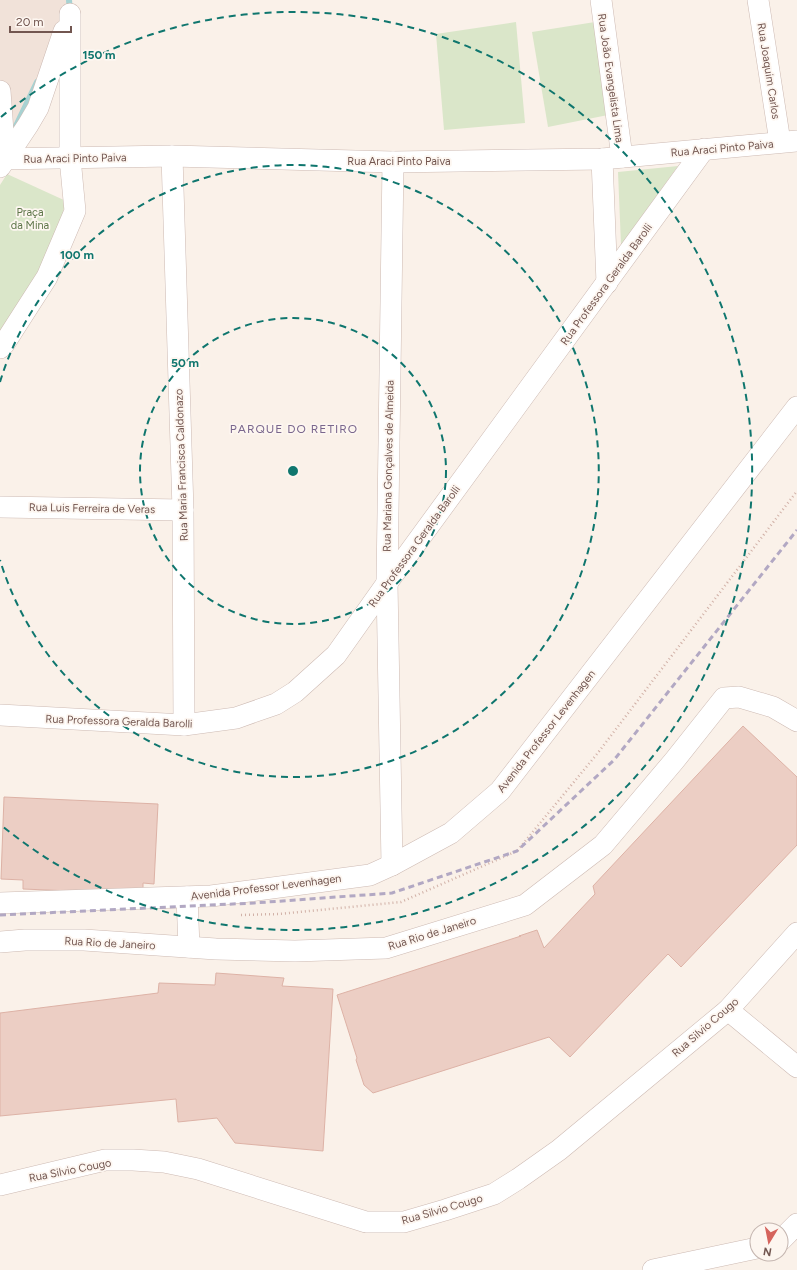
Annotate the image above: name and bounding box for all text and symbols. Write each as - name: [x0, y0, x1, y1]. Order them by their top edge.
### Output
- scale bar: [10, 8, 71, 34]
- street label: Rua João Evangelista Lima: [595, 13, 626, 143]
- text: 20 m: [16, 15, 44, 29]
- street label: Rua Joaquim Carlos: [754, 22, 783, 120]
- text: 150 m: [82, 48, 116, 62]
- street label: Rua Araci Pinto Paiva: [670, 138, 774, 159]
- street label: Rua Araci Pinto Paiva: [23, 151, 127, 166]
- street label: Rua Araci Pinto Paiva: [347, 155, 451, 168]
- park label: Praça da Mina: [11, 206, 49, 232]
- street label: Rua Professora Geralda Barolli: [558, 221, 655, 348]
- text: 100 m: [60, 248, 94, 262]
- text: 50 m: [171, 356, 199, 370]
- street label: Rua Mariana Gonçalves de Almeida: [381, 380, 396, 552]
- street label: Rua Maria Francisca Caldonazo: [172, 389, 191, 541]
- district label: PARQUE DO RETIRO: [230, 422, 358, 436]
- centre of rings: [286, 464, 300, 478]
- street label: Rua Professora Geralda Barolli: [366, 483, 463, 610]
- street label: Rua Luis Ferreira de Veras: [29, 501, 155, 516]
- street label: Avenida Professor Levenhagen: [495, 668, 598, 795]
- street label: Rua Professora Geralda Barolli: [45, 712, 193, 731]
- street label: Avenida Professor Levenhagen: [190, 872, 342, 903]
- street label: Rua Rio de Janeiro: [387, 914, 478, 953]
- street label: Rua Rio de Janeiro: [64, 935, 156, 952]
- street label: Rua Silvio Cougo: [669, 995, 741, 1060]
- street label: Rua Silvio Cougo: [28, 1156, 112, 1185]
- street label: Rua Silvio Cougo: [400, 1192, 484, 1227]
- north arrow: [749, 1222, 789, 1262]
- text: N: [762, 1244, 773, 1258]

